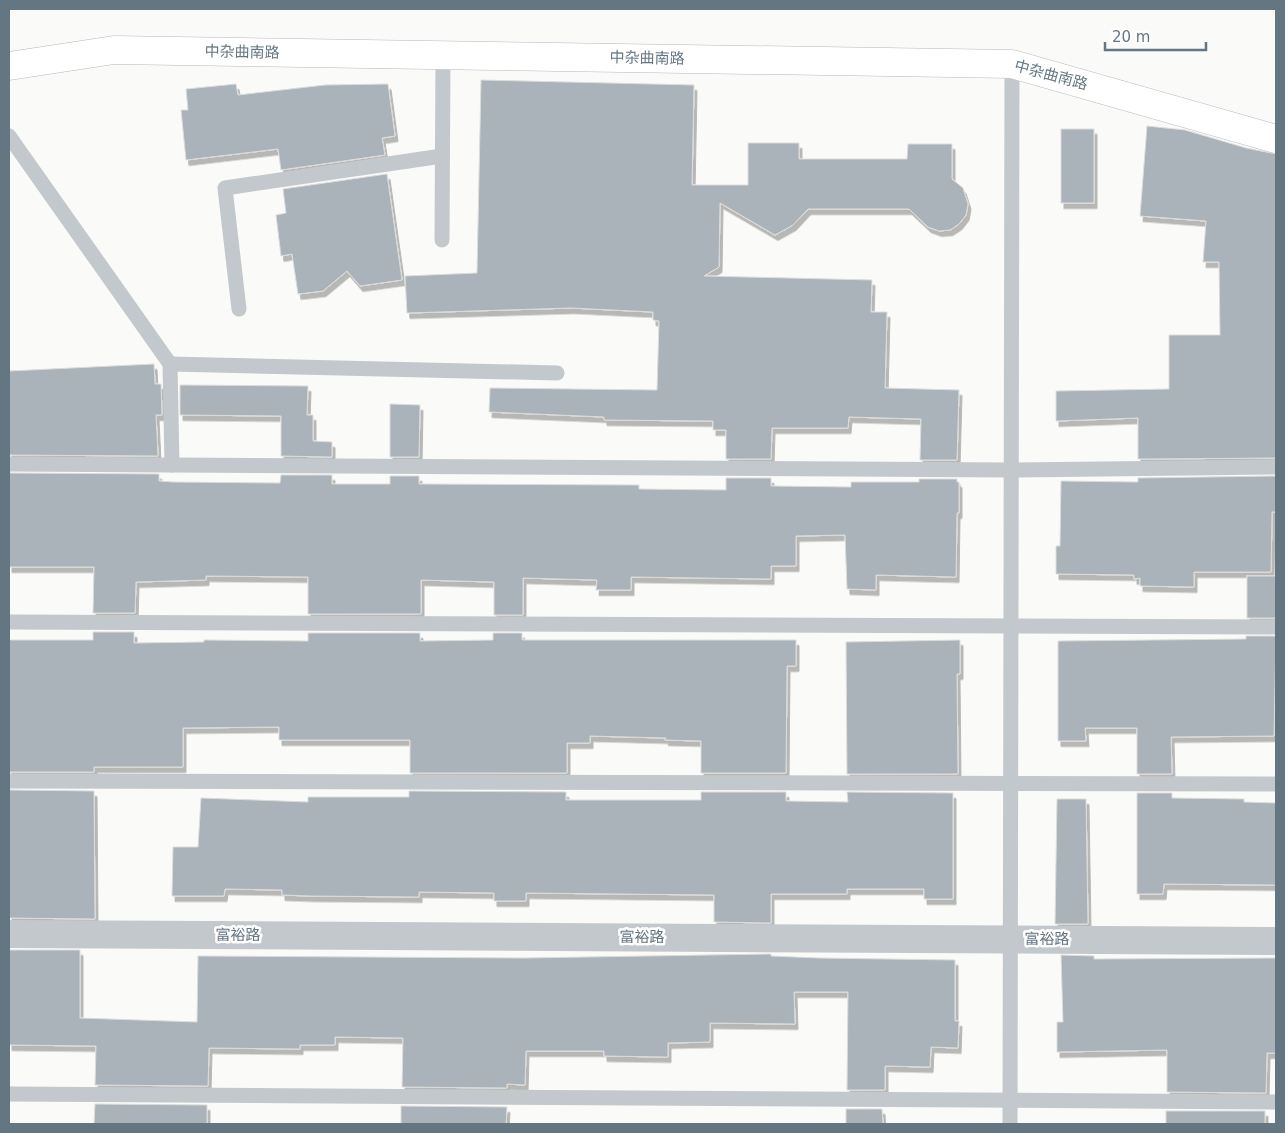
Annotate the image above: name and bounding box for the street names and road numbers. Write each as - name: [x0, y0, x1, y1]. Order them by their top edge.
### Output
- street label: 中杂曲南路: [204, 42, 280, 62]
- street label: 中杂曲南路: [609, 48, 685, 68]
- street label: 中杂曲南路: [1012, 57, 1090, 93]
- street label: 富裕路: [215, 926, 261, 944]
- street label: 富裕路: [619, 928, 665, 946]
- street label: 富裕路: [1024, 930, 1070, 948]

